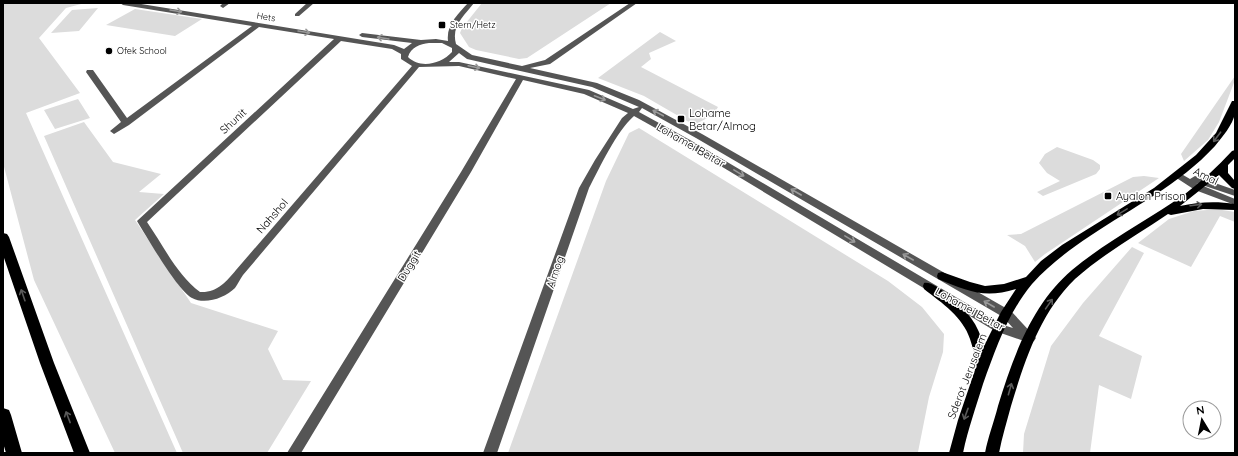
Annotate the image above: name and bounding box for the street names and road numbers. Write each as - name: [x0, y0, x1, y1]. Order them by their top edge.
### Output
- street label: Hets: [256, 10, 276, 23]
- street label: Shunit: [217, 105, 249, 137]
- street label: Lohamei Beitar: [654, 120, 729, 171]
- street label: Amal: [1191, 164, 1221, 188]
- street label: Nahshol: [253, 196, 291, 236]
- street label: Duggit: [394, 248, 424, 284]
- street label: Almog: [543, 254, 567, 290]
- street label: Lohamei Beitar: [933, 284, 1008, 334]
- street label: Sderot Jerusalem: [944, 331, 990, 421]

